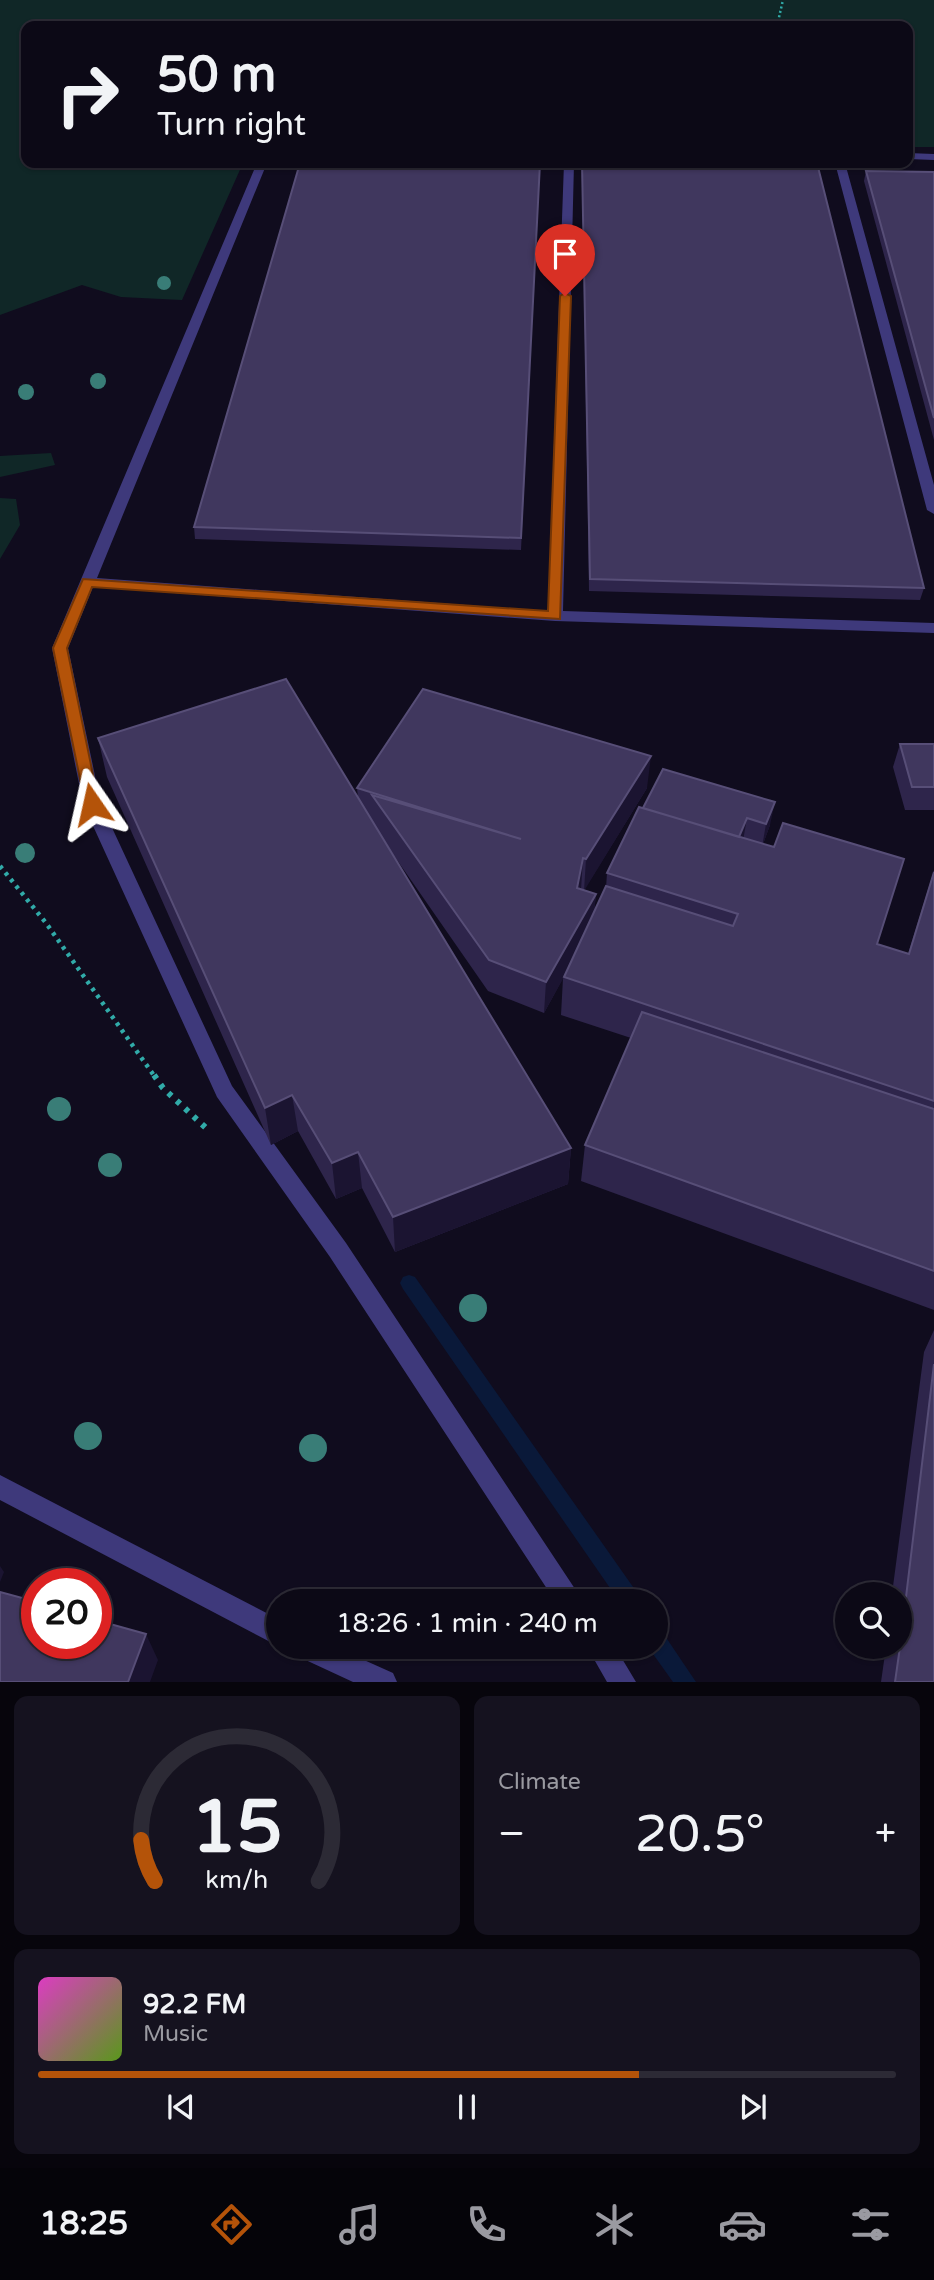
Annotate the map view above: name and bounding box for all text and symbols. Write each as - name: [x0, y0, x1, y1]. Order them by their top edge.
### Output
- text: 50 m: [157, 46, 276, 105]
- icon: right: [42, 49, 133, 140]
- text: Turn right: [157, 106, 306, 144]
- pin: [535, 224, 595, 296]
- icon: arrive: [546, 235, 584, 273]
- position arrow: [55, 767, 129, 841]
- speed limit sign: 20: [21, 1568, 112, 1659]
- map controls: [835, 1582, 912, 1659]
- button: search: [835, 1582, 912, 1659]
- text: 18:26 · 1 min · 240 m: [336, 1608, 598, 1639]
- text: Climate: [498, 1768, 581, 1796]
- text: 15: [191, 1785, 283, 1873]
- text: 20.5°: [635, 1803, 765, 1866]
- text: −: [498, 1811, 525, 1857]
- text: +: [875, 1811, 896, 1857]
- text: km/h: [206, 1865, 268, 1895]
- text: 92.2 FM: [143, 1989, 246, 2020]
- text: Music: [143, 2020, 208, 2048]
- icon: previous: [162, 2088, 200, 2126]
- icon: pause: [448, 2088, 486, 2126]
- icon: next: [734, 2088, 772, 2126]
- icon: directions: [207, 2200, 256, 2249]
- icon: music: [335, 2200, 384, 2249]
- icon: phone: [462, 2200, 511, 2249]
- icon: climate: [590, 2200, 639, 2249]
- icon: car: [718, 2200, 767, 2249]
- icon: filters: [846, 2200, 895, 2249]
- text: 18:25: [39, 2205, 128, 2243]

